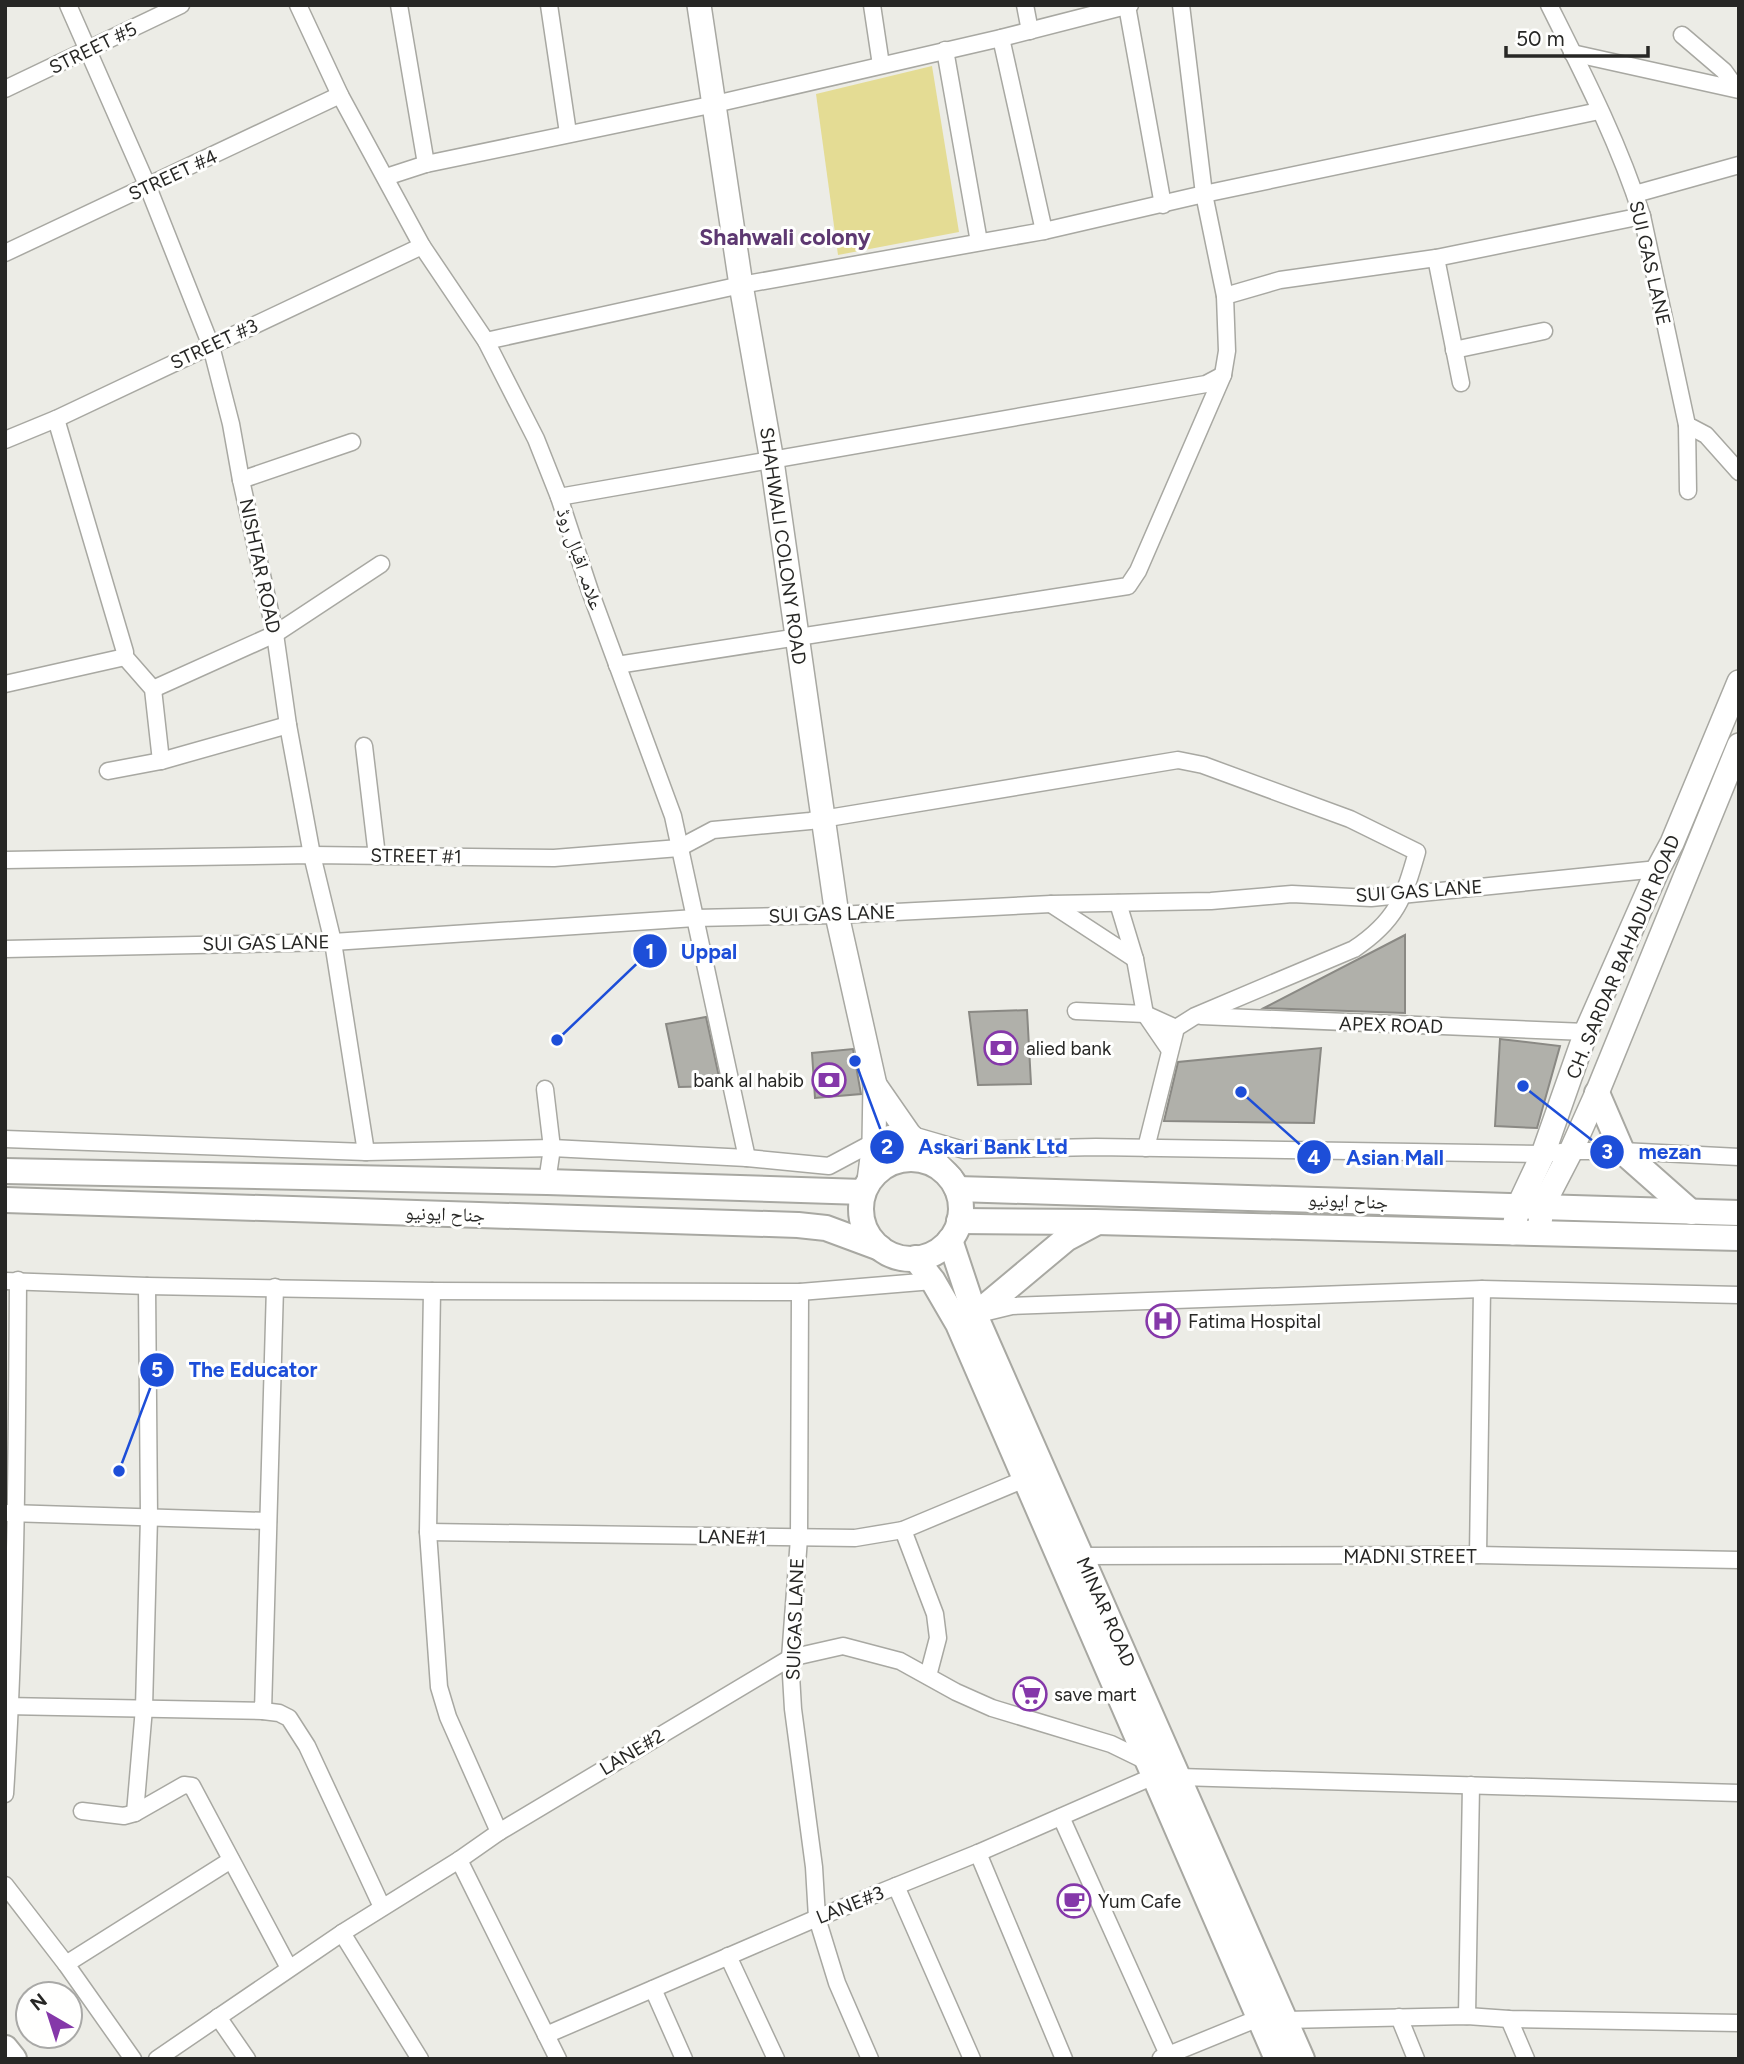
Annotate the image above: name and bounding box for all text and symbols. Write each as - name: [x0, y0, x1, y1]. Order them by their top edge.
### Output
- scale bar: [1506, 14, 1648, 58]
- street label: STREET #5: [45, 17, 141, 79]
- text: 50 m: [1516, 26, 1565, 51]
- street label: STREET #4: [125, 144, 221, 206]
- street label: SUI GAS LANE: [1624, 198, 1676, 328]
- district label: Shahwali colony: [699, 223, 871, 251]
- street label: STREET #3: [167, 314, 261, 374]
- street label: SHAHWALI COLONY ROAD: [755, 426, 811, 666]
- street label: NISHTAR ROAD: [235, 497, 285, 635]
- street label: علامہ اقبال روڈ: [552, 505, 608, 613]
- street label: CH. SARDAR BAHADUR ROAD: [1561, 832, 1685, 1082]
- street label: STREET #1: [370, 844, 462, 868]
- street label: SUI GAS LANE: [1355, 875, 1483, 907]
- street label: SUI GAS LANE: [768, 900, 896, 928]
- street label: SUI GAS LANE: [202, 930, 330, 956]
- callout: Uppal: [632, 930, 751, 972]
- text: 1: [646, 939, 654, 964]
- text: Uppal: [681, 939, 737, 964]
- street label: APEX ROAD: [1339, 1012, 1443, 1038]
- bank icon: alied bank: [982, 1029, 1020, 1067]
- place label: alied bank: [1026, 1037, 1112, 1060]
- bank icon: bank al habib: [810, 1061, 848, 1099]
- place label: bank al habib: [693, 1069, 804, 1092]
- callout: Askari Bank Ltd: [869, 1126, 1082, 1168]
- callout: mezan: [1589, 1131, 1715, 1173]
- text: 2: [881, 1134, 893, 1159]
- text: Askari Bank Ltd: [918, 1134, 1068, 1159]
- callout: Asian Mall: [1297, 1136, 1458, 1178]
- text: 3: [1601, 1139, 1613, 1164]
- text: mezan: [1638, 1139, 1702, 1164]
- text: 4: [1307, 1145, 1321, 1170]
- text: Asian Mall: [1346, 1145, 1444, 1170]
- street label: جناح ایونیو: [1308, 1188, 1388, 1214]
- street label: جناح ایونیو: [405, 1201, 485, 1227]
- hospital icon: Fatima Hospital: [1144, 1302, 1182, 1340]
- place label: Fatima Hospital: [1188, 1310, 1321, 1333]
- callout: The Educator: [140, 1349, 331, 1391]
- text: 5: [151, 1357, 163, 1382]
- text: The Educator: [189, 1357, 317, 1382]
- street label: LANE#1: [698, 1525, 766, 1549]
- street label: MADNI STREET: [1343, 1545, 1477, 1568]
- street label: MINAR ROAD: [1072, 1553, 1140, 1671]
- street label: SUIGAS LANE: [781, 1557, 809, 1681]
- supermarket icon: save mart: [1011, 1675, 1049, 1713]
- place label: save mart: [1054, 1683, 1137, 1706]
- street label: LANE#2: [596, 1724, 668, 1780]
- street label: LANE#3: [813, 1881, 887, 1929]
- cafe icon: Yum Cafe: [1055, 1882, 1093, 1920]
- place label: Yum Cafe: [1098, 1890, 1181, 1913]
- north arrow: [14, 1980, 84, 2050]
- text: N: [26, 1989, 52, 2016]

